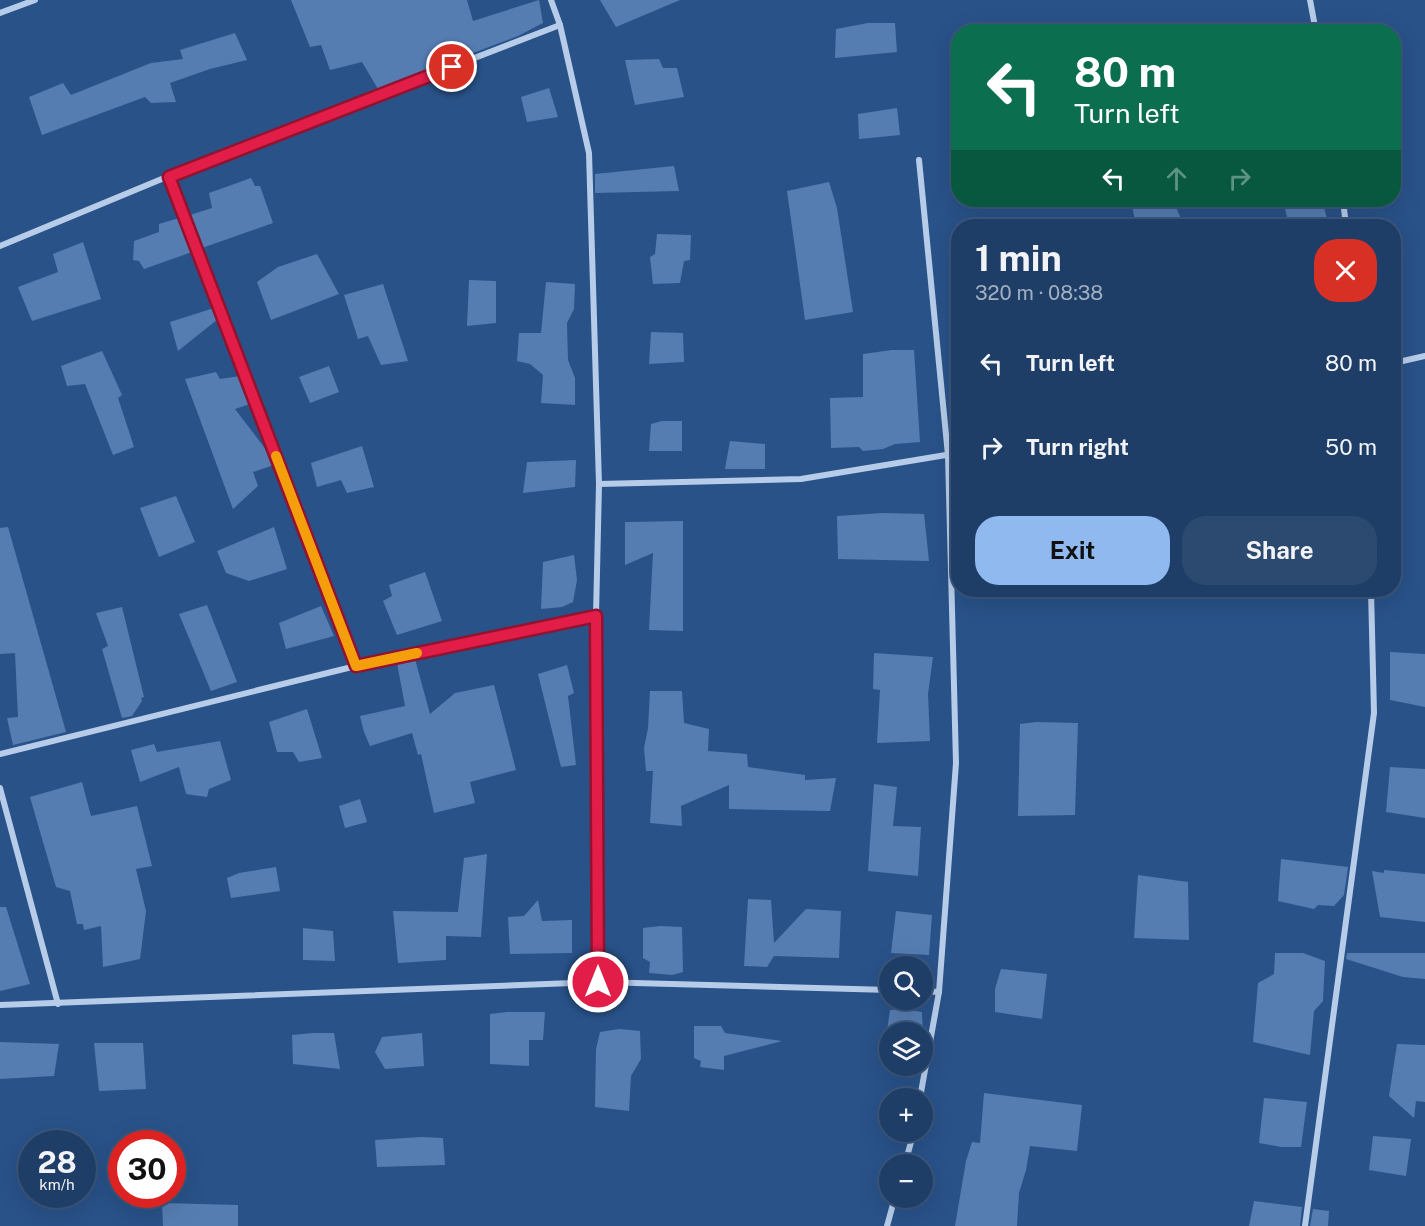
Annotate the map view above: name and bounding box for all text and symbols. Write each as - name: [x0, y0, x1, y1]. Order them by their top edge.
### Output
- pin: [426, 41, 477, 92]
- text: 80 m: [1074, 47, 1176, 96]
- icon: left: [975, 48, 1053, 126]
- icon: arrive: [435, 50, 468, 83]
- text: Turn left: [1074, 97, 1180, 129]
- icon: left: [1097, 162, 1130, 195]
- icon: ahead: [1160, 162, 1193, 195]
- icon: right: [1223, 162, 1256, 195]
- text: 1 min: [975, 237, 1062, 279]
- button: close: [1314, 239, 1377, 302]
- text: 320 m · 08:38: [975, 281, 1103, 305]
- icon: left: [975, 347, 1008, 380]
- text: Turn left: [1026, 350, 1115, 376]
- text: 80 m: [1325, 350, 1377, 376]
- icon: right: [975, 431, 1008, 464]
- text: Turn right: [1026, 434, 1129, 460]
- text: 50 m: [1325, 434, 1377, 460]
- button: Exit: [975, 516, 1170, 585]
- button: Share: [1182, 516, 1377, 585]
- position arrow: [566, 950, 630, 1014]
- map controls: [879, 956, 933, 1208]
- button: search: [879, 956, 933, 1010]
- button: layers: [879, 1022, 933, 1076]
- button: +: [879, 1088, 933, 1142]
- speed limit sign: 30: [108, 1130, 186, 1208]
- text: 28: [37, 1144, 77, 1180]
- button: −: [879, 1154, 933, 1208]
- text: km/h: [39, 1176, 75, 1193]

